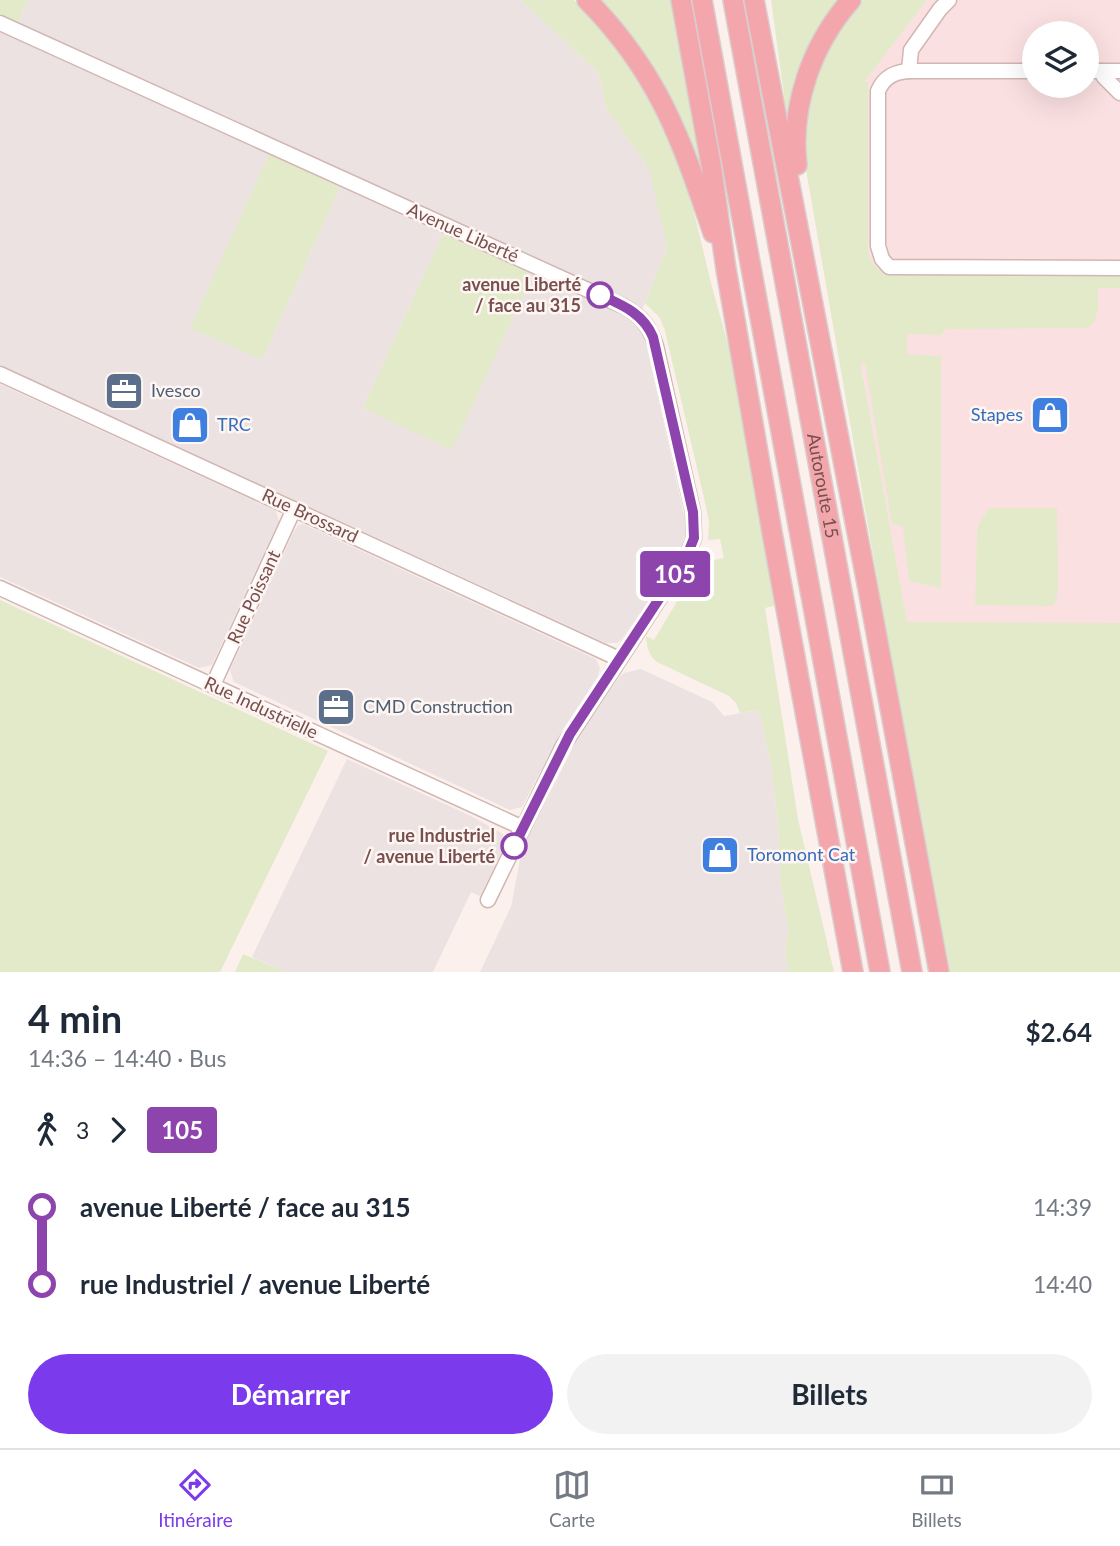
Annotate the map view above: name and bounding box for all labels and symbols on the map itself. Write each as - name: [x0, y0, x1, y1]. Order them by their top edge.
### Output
- street label: Avenue Liberté: [404, 198, 523, 267]
- place label: avenue Liberté / face au 315: [462, 273, 581, 316]
- marker: avenue Liberté / face au 315: [587, 282, 613, 308]
- office icon: Ivesco: [103, 370, 145, 412]
- place label: Ivesco: [151, 379, 201, 401]
- shop icon: Stapes: [1029, 394, 1071, 436]
- place label: Stapes: [971, 403, 1023, 425]
- shop icon: TRC: [169, 404, 211, 446]
- place label: TRC: [217, 413, 251, 435]
- street label: Autoroute 15: [803, 431, 844, 540]
- street label: Rue Brossard: [259, 483, 362, 547]
- street label: Rue Poissant: [222, 546, 285, 647]
- line badge: 105: [635, 551, 715, 597]
- street label: Rue Industrielle: [201, 671, 322, 743]
- office icon: CMD Construction: [315, 686, 357, 728]
- place label: CMD Construction: [363, 695, 513, 717]
- place label: rue Industriel / avenue Liberté: [364, 824, 495, 867]
- marker: rue Industriel / avenue Liberté: [501, 833, 527, 859]
- shop icon: Toromont Cat: [699, 834, 741, 876]
- place label: Toromont Cat: [747, 843, 856, 865]

